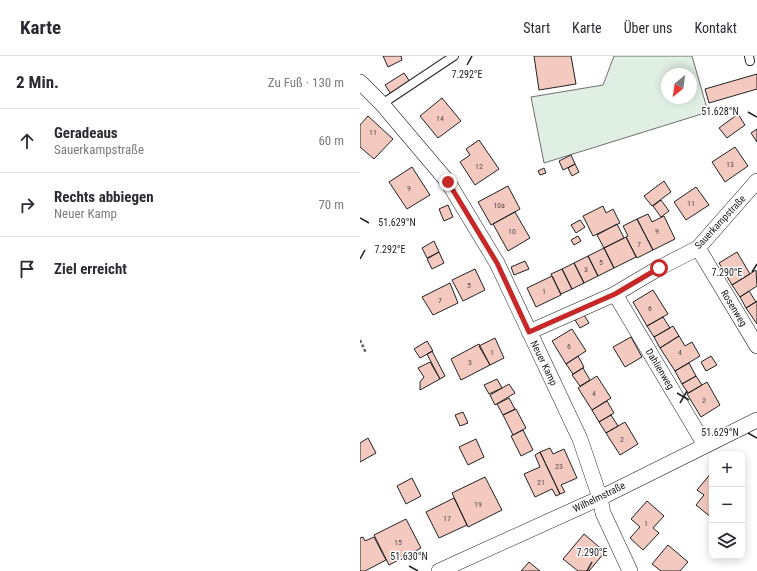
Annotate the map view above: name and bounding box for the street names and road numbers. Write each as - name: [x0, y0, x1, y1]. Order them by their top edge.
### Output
- street label: Sauerkampstraße: [692, 193, 748, 251]
- street label: Rosenweg: [719, 288, 749, 328]
- street label: Neuer Kamp: [528, 339, 560, 387]
- street label: Dahlienweg: [644, 347, 676, 391]
- street label: Wilhelmstraße: [571, 480, 627, 514]

